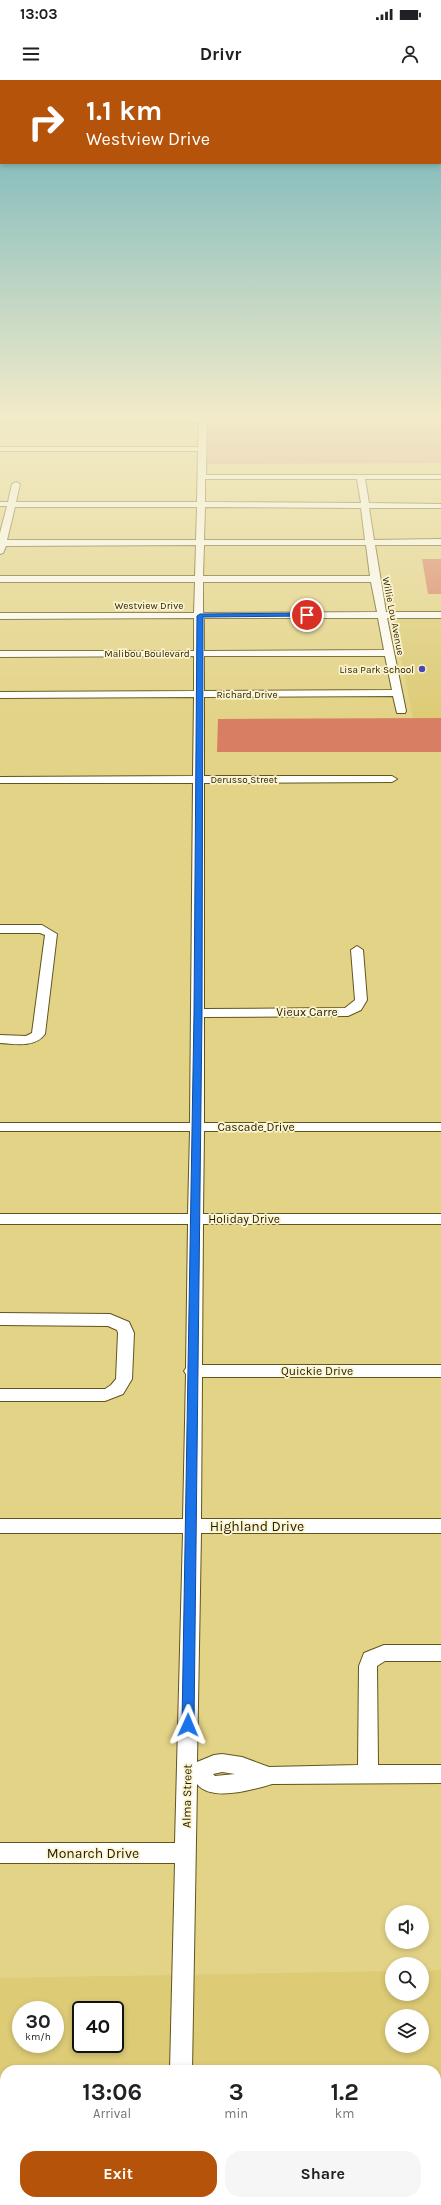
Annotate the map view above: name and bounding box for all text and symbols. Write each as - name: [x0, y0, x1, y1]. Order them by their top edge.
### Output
- text: 13:03: [20, 5, 58, 23]
- icon: menu: [20, 43, 42, 65]
- text: Drivr: [200, 43, 241, 65]
- icon: person: [399, 43, 421, 65]
- text: 1.1 km: [86, 94, 162, 127]
- icon: right: [20, 96, 72, 148]
- text: Westview Drive: [86, 128, 210, 150]
- street label: Willie Lou Avenue: [380, 576, 406, 656]
- pin: [290, 598, 324, 632]
- street label: Westview Drive: [115, 600, 183, 612]
- icon: arrive: [296, 604, 318, 626]
- street label: Malibou Boulevard: [104, 648, 190, 660]
- place label: Lisa Park School: [340, 664, 414, 676]
- marker: Lisa Park School: [417, 664, 427, 674]
- street label: Richard Drive: [216, 689, 278, 701]
- street label: Derusso Street: [210, 774, 278, 786]
- street label: Vieux Carre: [276, 1005, 338, 1019]
- street label: Cascade Drive: [217, 1120, 295, 1134]
- street label: Holiday Drive: [208, 1212, 280, 1226]
- street label: Quickie Drive: [281, 1364, 353, 1378]
- street label: Highland Drive: [210, 1518, 304, 1535]
- position arrow: [167, 1704, 209, 1746]
- street label: Alma Street: [179, 1763, 195, 1828]
- street label: Monarch Drive: [47, 1845, 139, 1862]
- map controls: [385, 1905, 429, 2053]
- button: sound: [385, 1905, 429, 1949]
- button: search: [385, 1957, 429, 2001]
- speed limit sign: 40: [72, 2001, 124, 2053]
- button: layers: [385, 2009, 429, 2053]
- text: 30: [25, 2010, 51, 2033]
- text: km/h: [25, 2031, 51, 2043]
- text: 13:06: [82, 2078, 142, 2106]
- text: 3: [229, 2078, 244, 2106]
- text: 1.2: [330, 2078, 359, 2106]
- text: Arrival: [93, 2106, 131, 2121]
- text: min: [224, 2106, 248, 2121]
- text: km: [335, 2106, 354, 2121]
- button: Exit: [20, 2151, 217, 2197]
- button: Share: [225, 2151, 421, 2197]

